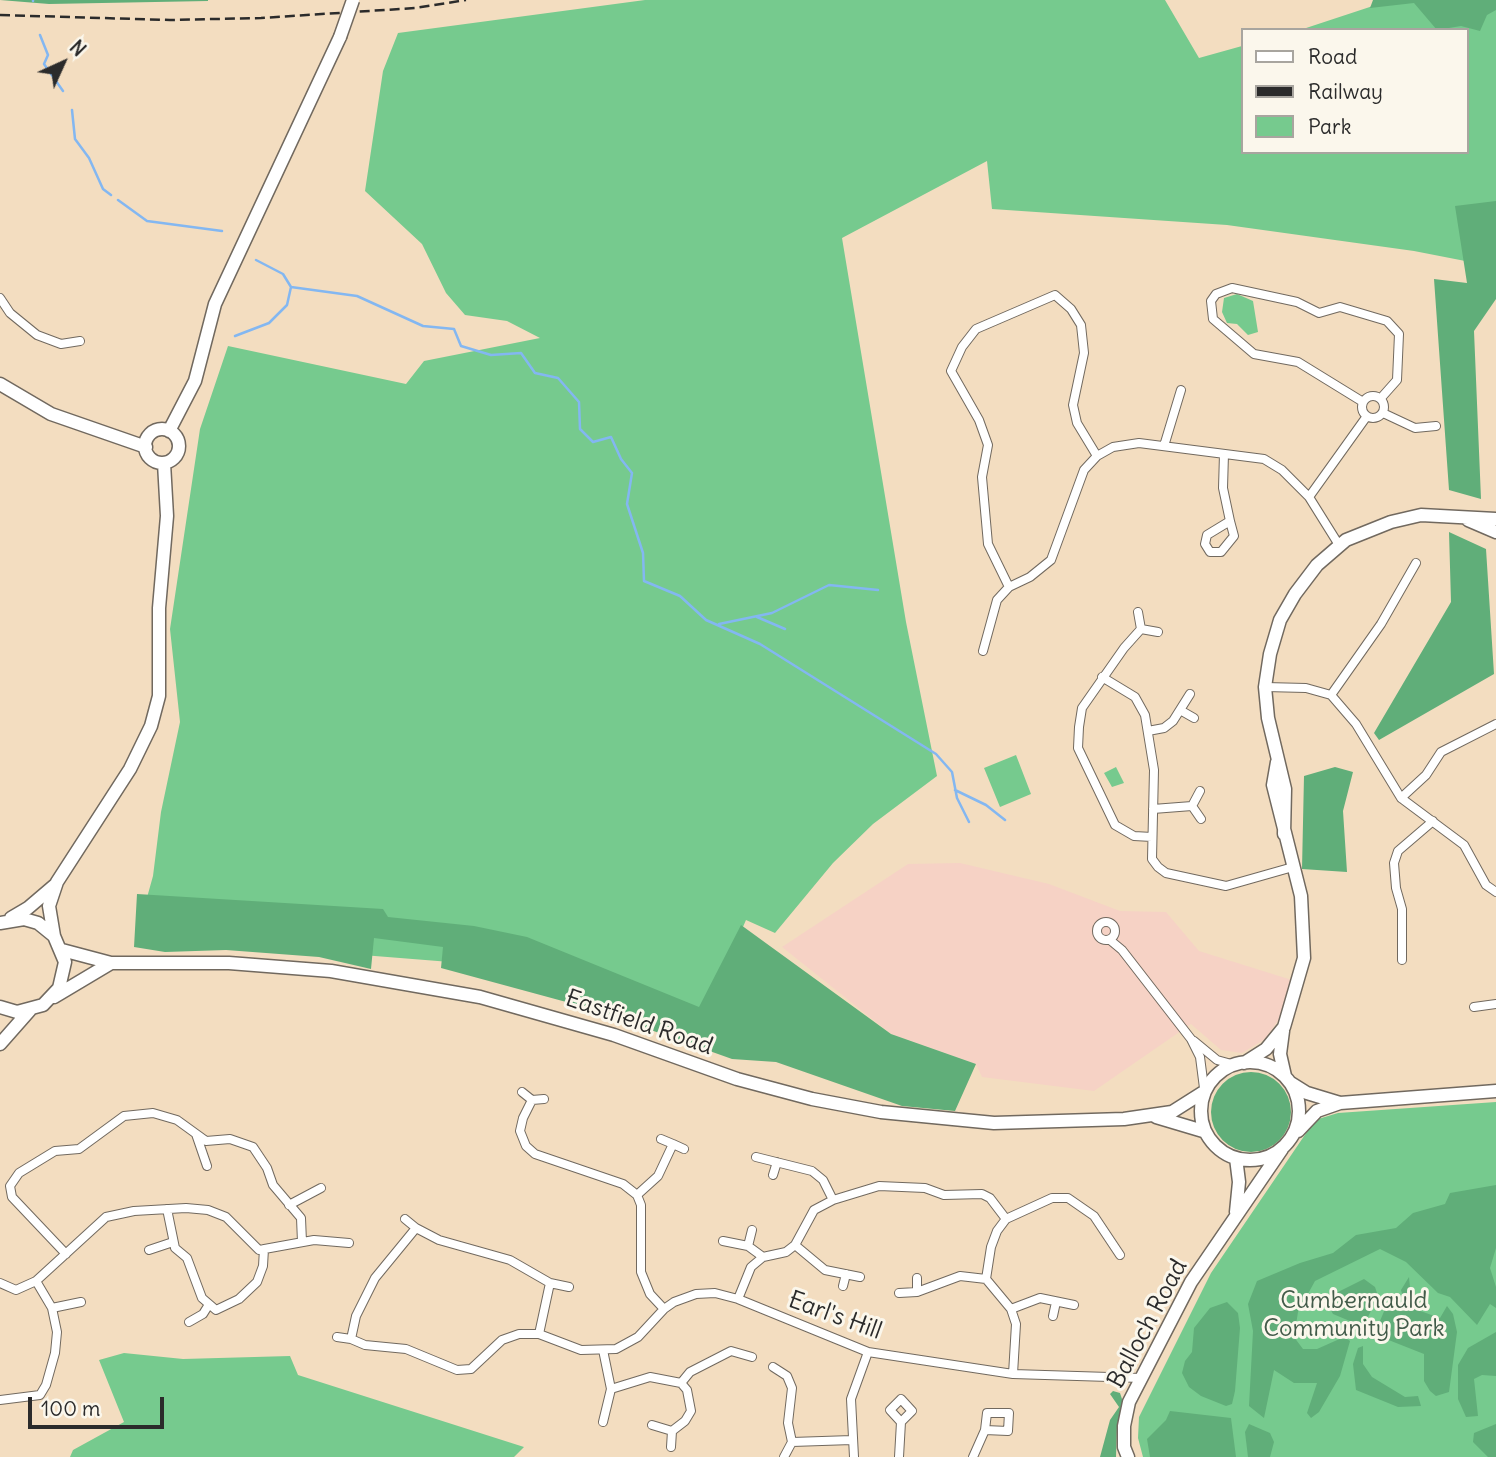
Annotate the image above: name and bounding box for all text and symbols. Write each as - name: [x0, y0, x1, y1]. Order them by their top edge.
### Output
- north arrow: [28, 28, 98, 98]
- legend: [1240, 28, 1468, 154]
- text: N: [65, 35, 91, 61]
- text: Road: [1308, 43, 1357, 70]
- text: Railway: [1308, 78, 1383, 105]
- text: Park: [1308, 113, 1351, 140]
- street label: Eastfield Road: [561, 984, 717, 1062]
- street label: Balloch Road: [1102, 1255, 1194, 1393]
- street label: Earl's Hill: [784, 1286, 886, 1346]
- park label: Cumbernauld Community Park: [1263, 1287, 1445, 1343]
- scale bar: [32, 1384, 168, 1428]
- text: 100 m: [41, 1395, 100, 1422]

